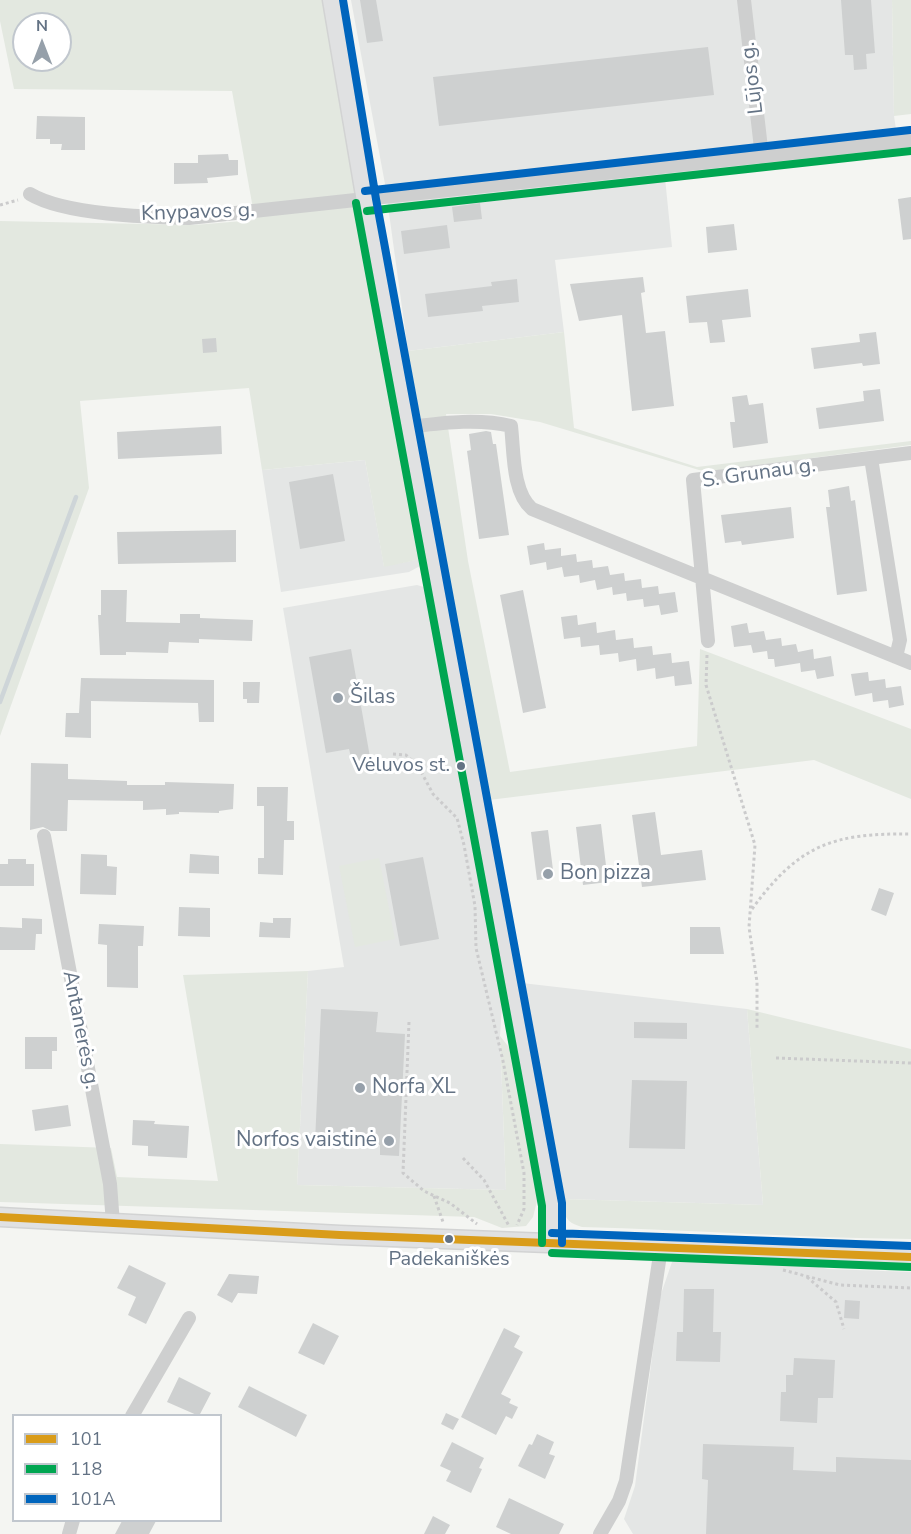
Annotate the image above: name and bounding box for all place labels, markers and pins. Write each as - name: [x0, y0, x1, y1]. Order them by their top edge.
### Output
- place label: Šilas: [350, 685, 395, 711]
- marker: Šilas: [331, 691, 345, 705]
- place label: Vėluvos st.: [352, 754, 450, 778]
- marker: Vėluvos st.: [455, 760, 467, 772]
- place label: Bon pizza: [560, 861, 651, 887]
- marker: Bon pizza: [541, 867, 555, 881]
- place label: Norfa XL: [372, 1075, 456, 1101]
- marker: Norfa XL: [353, 1081, 367, 1095]
- place label: Norfos vaistinė: [236, 1128, 377, 1154]
- marker: Norfos vaistinė: [382, 1134, 396, 1148]
- marker: Padekaniškės: [443, 1233, 455, 1245]
- place label: Padekaniškės: [388, 1248, 510, 1272]

